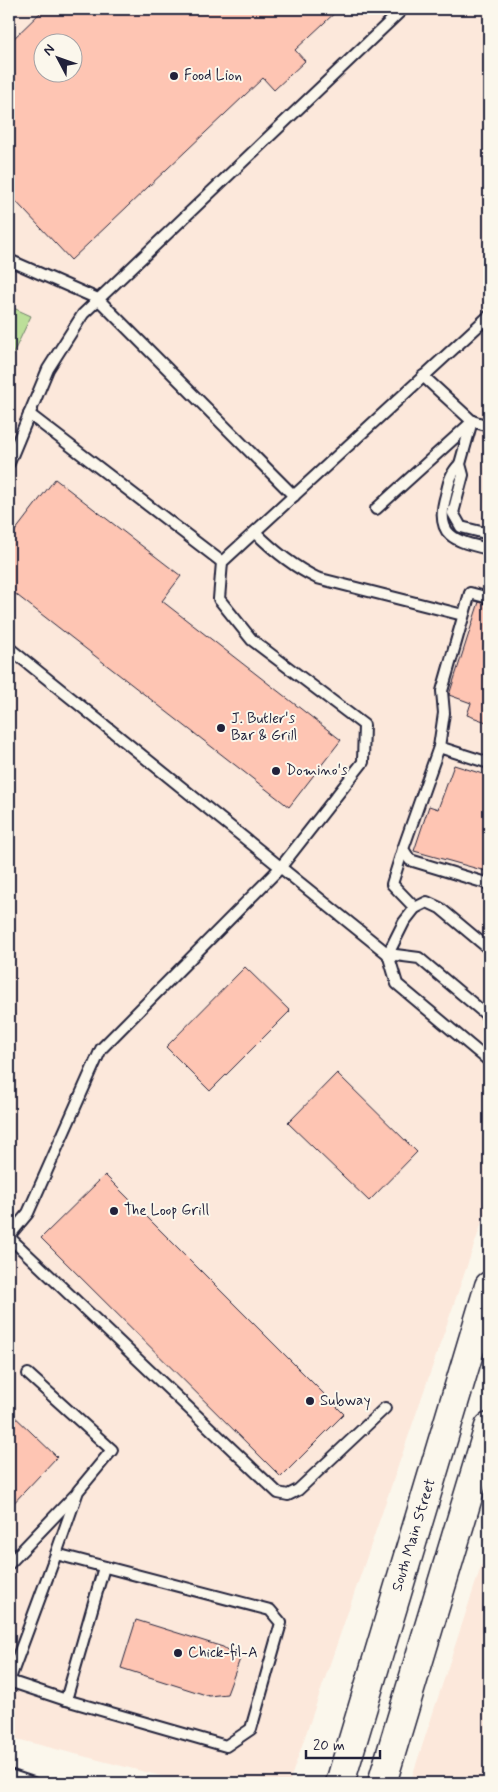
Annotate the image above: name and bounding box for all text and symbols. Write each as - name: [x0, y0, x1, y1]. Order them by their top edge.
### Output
- north arrow: [32, 32, 82, 82]
- text: N: [39, 41, 59, 60]
- place label: Food Lion: [184, 66, 242, 86]
- marker: Food Lion: [168, 70, 180, 82]
- place label: J. Butler's Bar & Grill: [231, 709, 297, 746]
- marker: J. Butler's Bar & Grill: [215, 722, 227, 734]
- place label: Domino's: [286, 761, 348, 781]
- marker: Domino's: [270, 765, 282, 777]
- place label: The Loop Grill: [124, 1201, 210, 1221]
- marker: The Loop Grill: [108, 1205, 120, 1217]
- place label: Subway: [320, 1391, 371, 1411]
- marker: Subway: [304, 1395, 316, 1407]
- street label: South Main Street: [387, 1476, 441, 1594]
- place label: Chick-fil-A: [188, 1643, 258, 1663]
- marker: Chick-fil-A: [172, 1647, 184, 1659]
- scale bar: [306, 1727, 379, 1759]
- text: 20 m: [313, 1736, 345, 1756]

